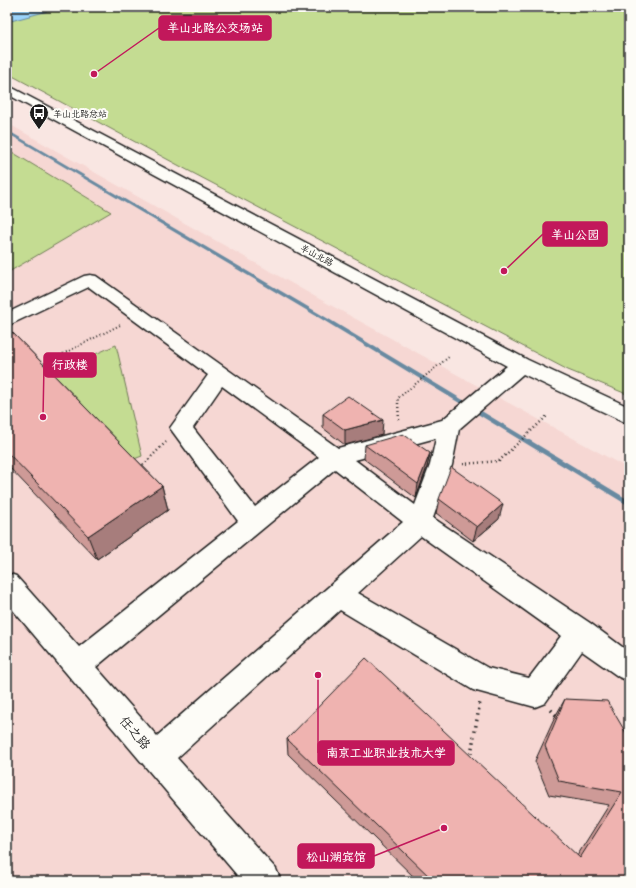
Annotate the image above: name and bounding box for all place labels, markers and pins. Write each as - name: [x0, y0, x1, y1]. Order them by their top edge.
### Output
- callout: 羊山北路公交场站: [159, 16, 271, 40]
- bus stop icon: 羊山北路总站: [28, 102, 50, 130]
- place label: 羊山北路总站: [53, 108, 107, 119]
- callout: 羊山公园: [543, 222, 607, 246]
- callout: 行政楼: [44, 353, 96, 377]
- callout: 南京工业职业技术大学: [318, 741, 454, 765]
- callout: 松山湖宾馆: [298, 844, 374, 868]

